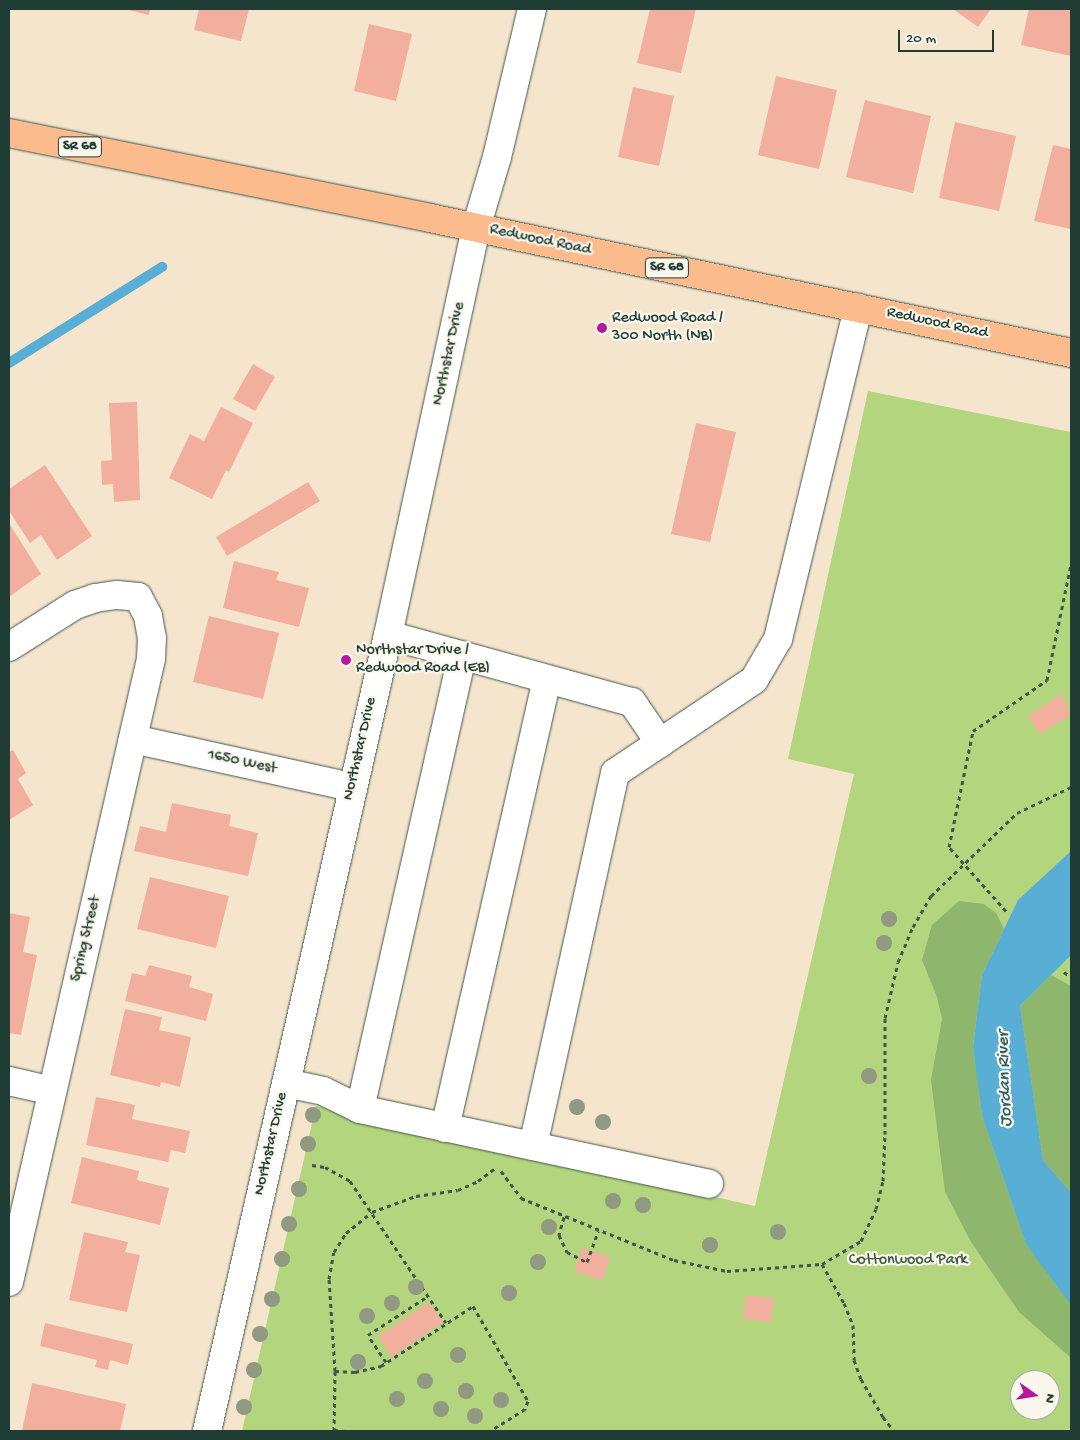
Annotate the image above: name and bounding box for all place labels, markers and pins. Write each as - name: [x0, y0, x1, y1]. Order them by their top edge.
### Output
- place label: Redwood Road / 300 North (NB): [612, 309, 723, 347]
- marker: Redwood Road / 300 North (NB): [596, 322, 608, 334]
- place label: Northstar Drive / Redwood Road (EB): [356, 641, 490, 679]
- marker: Northstar Drive / Redwood Road (EB): [340, 654, 352, 666]

